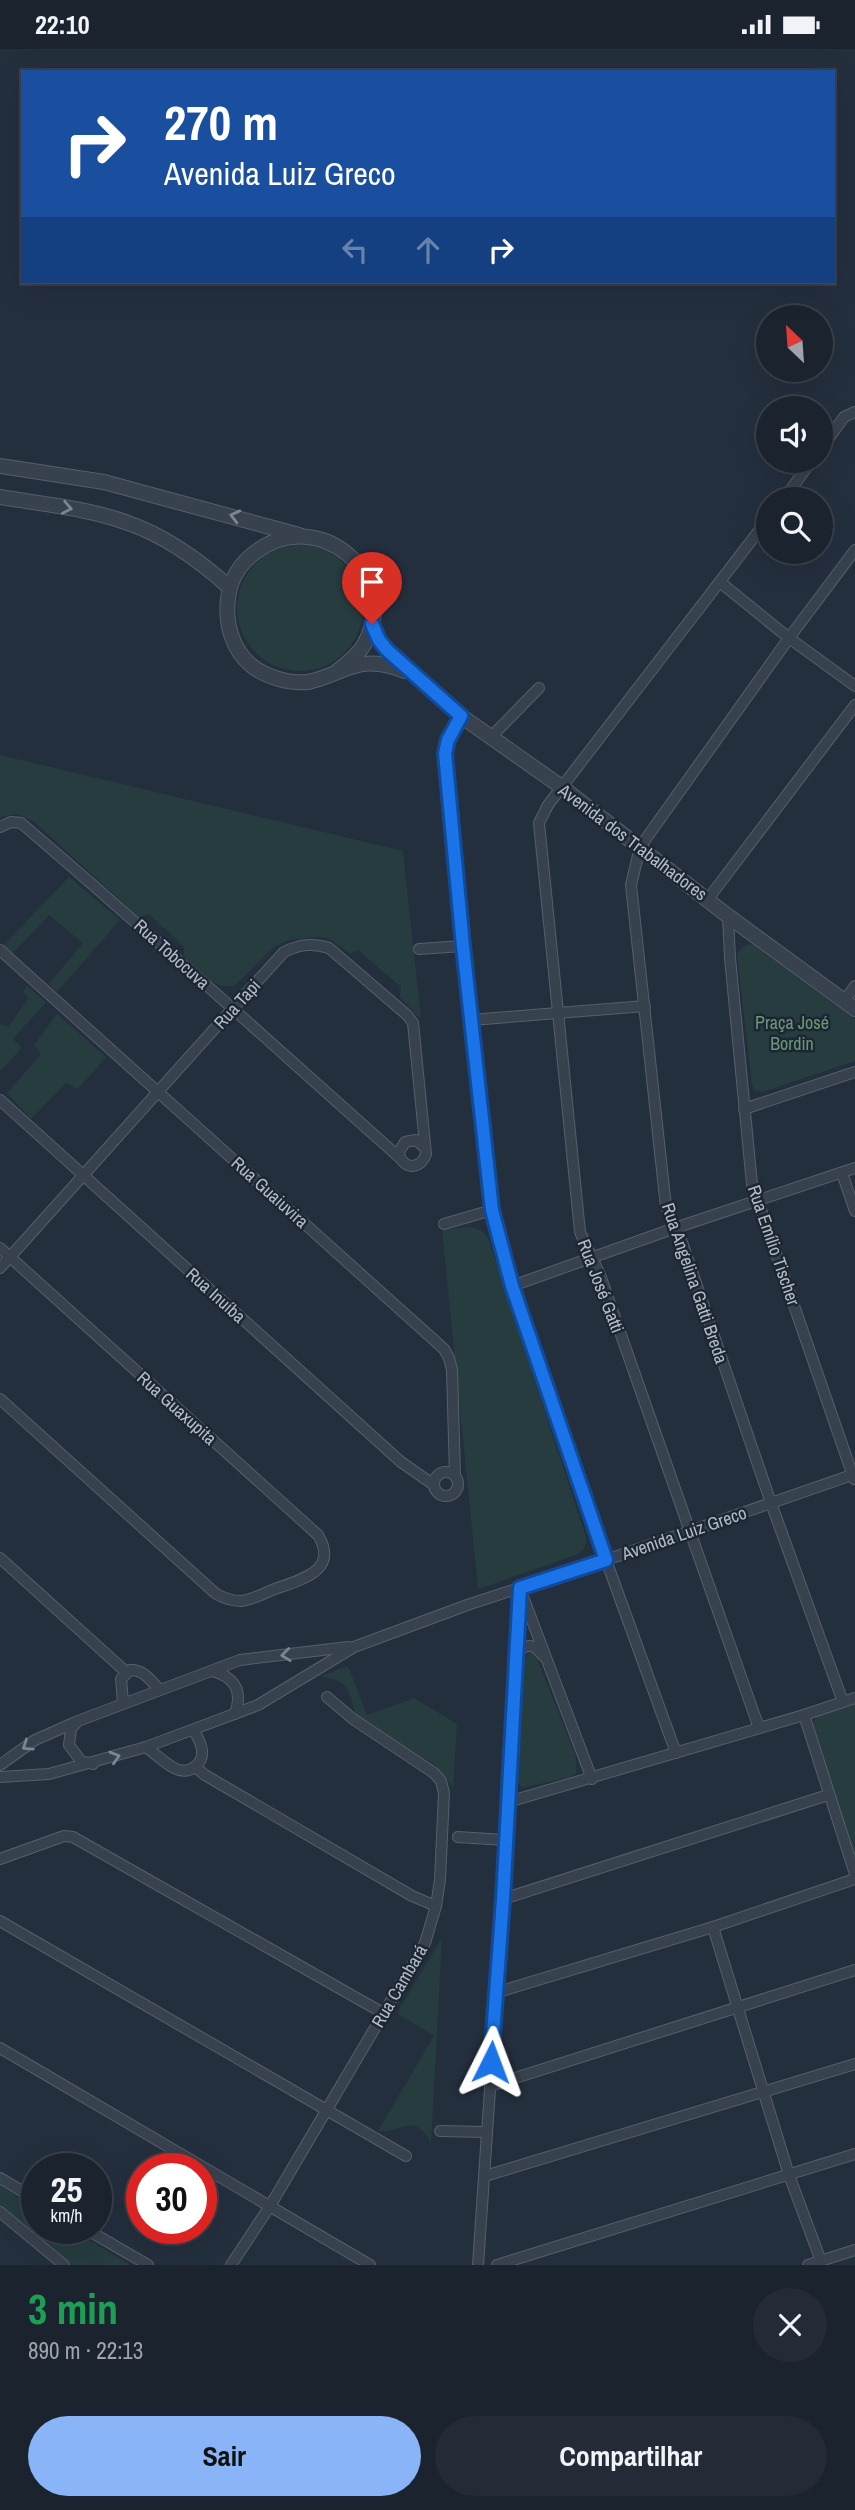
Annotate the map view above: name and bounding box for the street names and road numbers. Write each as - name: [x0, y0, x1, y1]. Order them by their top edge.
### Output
- street label: Avenida dos Trabalhadores: [553, 777, 713, 906]
- street label: Rua Tobocuva: [129, 913, 215, 995]
- street label: Rua Tapi: [208, 974, 266, 1034]
- street label: Rua Guaiuvira: [226, 1151, 314, 1233]
- street label: Rua Emílio Tischer: [742, 1181, 806, 1309]
- street label: Rua Angelina Gatti Breda: [656, 1199, 734, 1367]
- street label: Rua José Gatti: [572, 1236, 630, 1336]
- street label: Rua Inuíba: [181, 1262, 251, 1328]
- street label: Rua Guaxupita: [132, 1365, 222, 1451]
- street label: Avenida Luiz Greco: [617, 1500, 750, 1566]
- street label: Rua Cambará: [365, 1940, 433, 2032]

